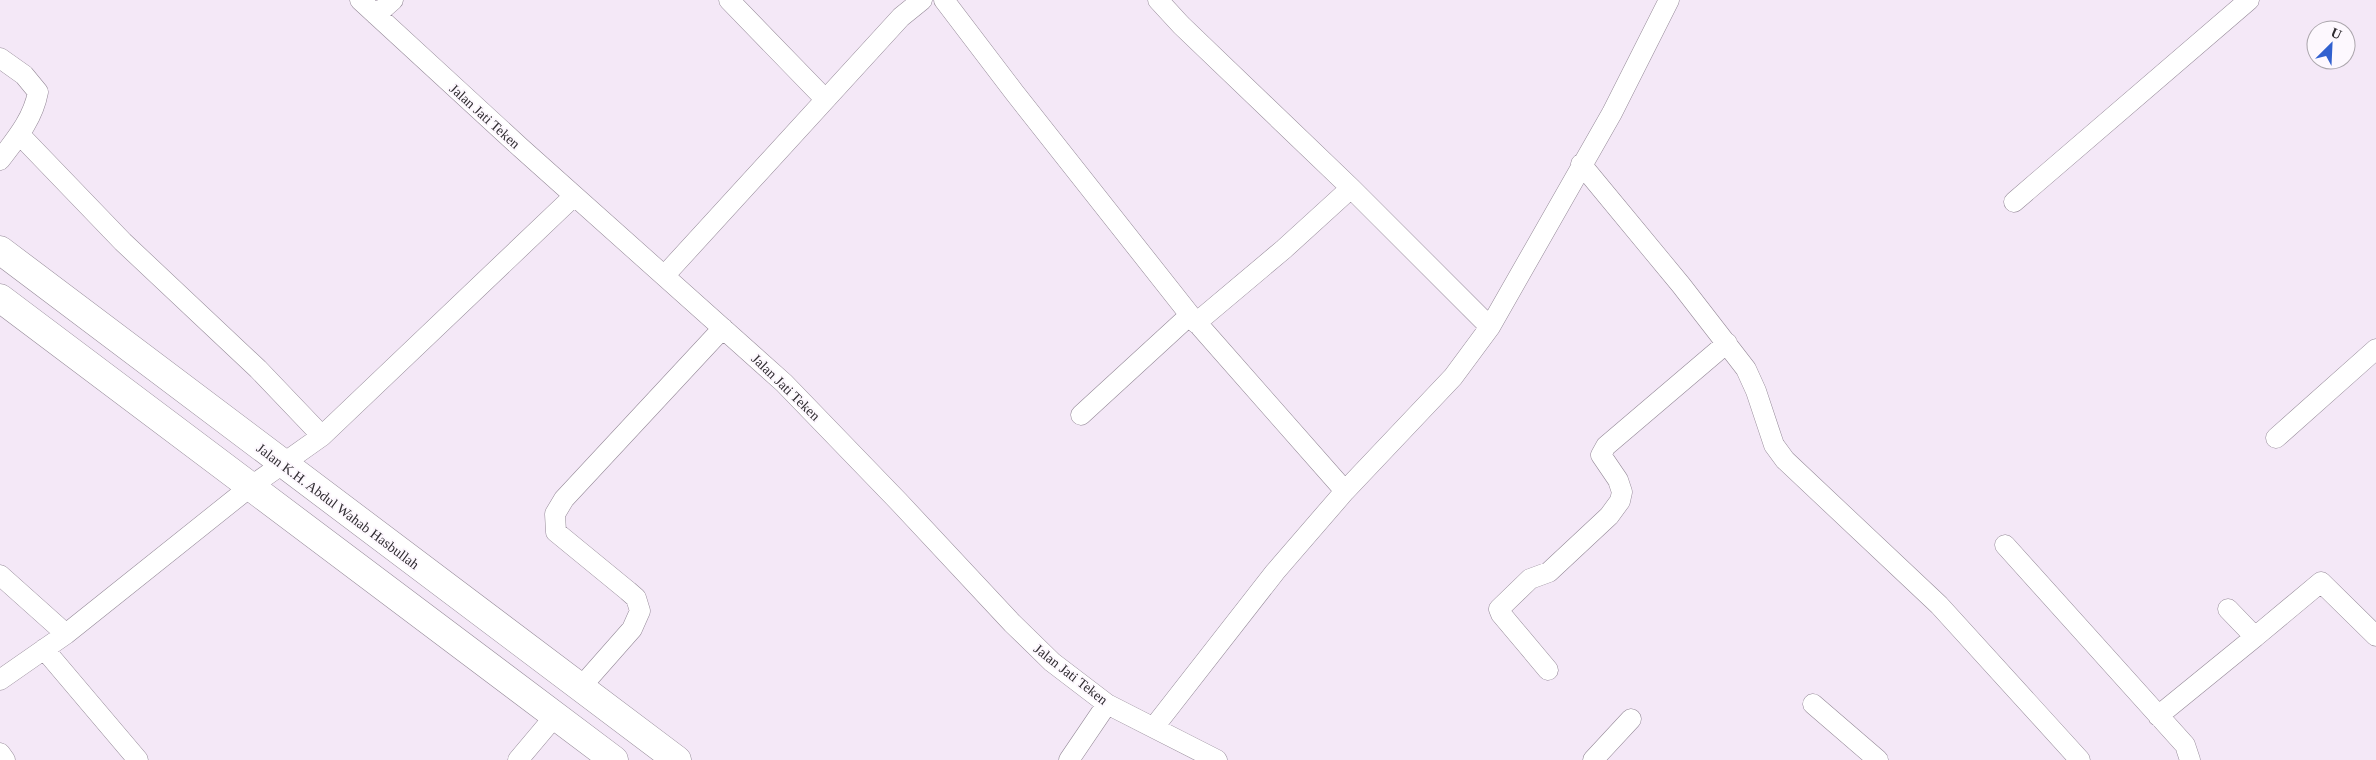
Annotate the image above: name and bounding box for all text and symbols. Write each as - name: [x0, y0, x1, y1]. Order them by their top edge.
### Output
- north arrow: [2306, 20, 2356, 70]
- text: U: [2328, 25, 2344, 42]
- street label: Jalan Jati Teken: [447, 81, 523, 152]
- street label: Jalan Jati Teken: [748, 351, 823, 424]
- street label: Jalan K.H. Abdul Wahab Hasbullah: [254, 440, 422, 572]
- street label: Jalan Jati Teken: [1031, 641, 1110, 708]

